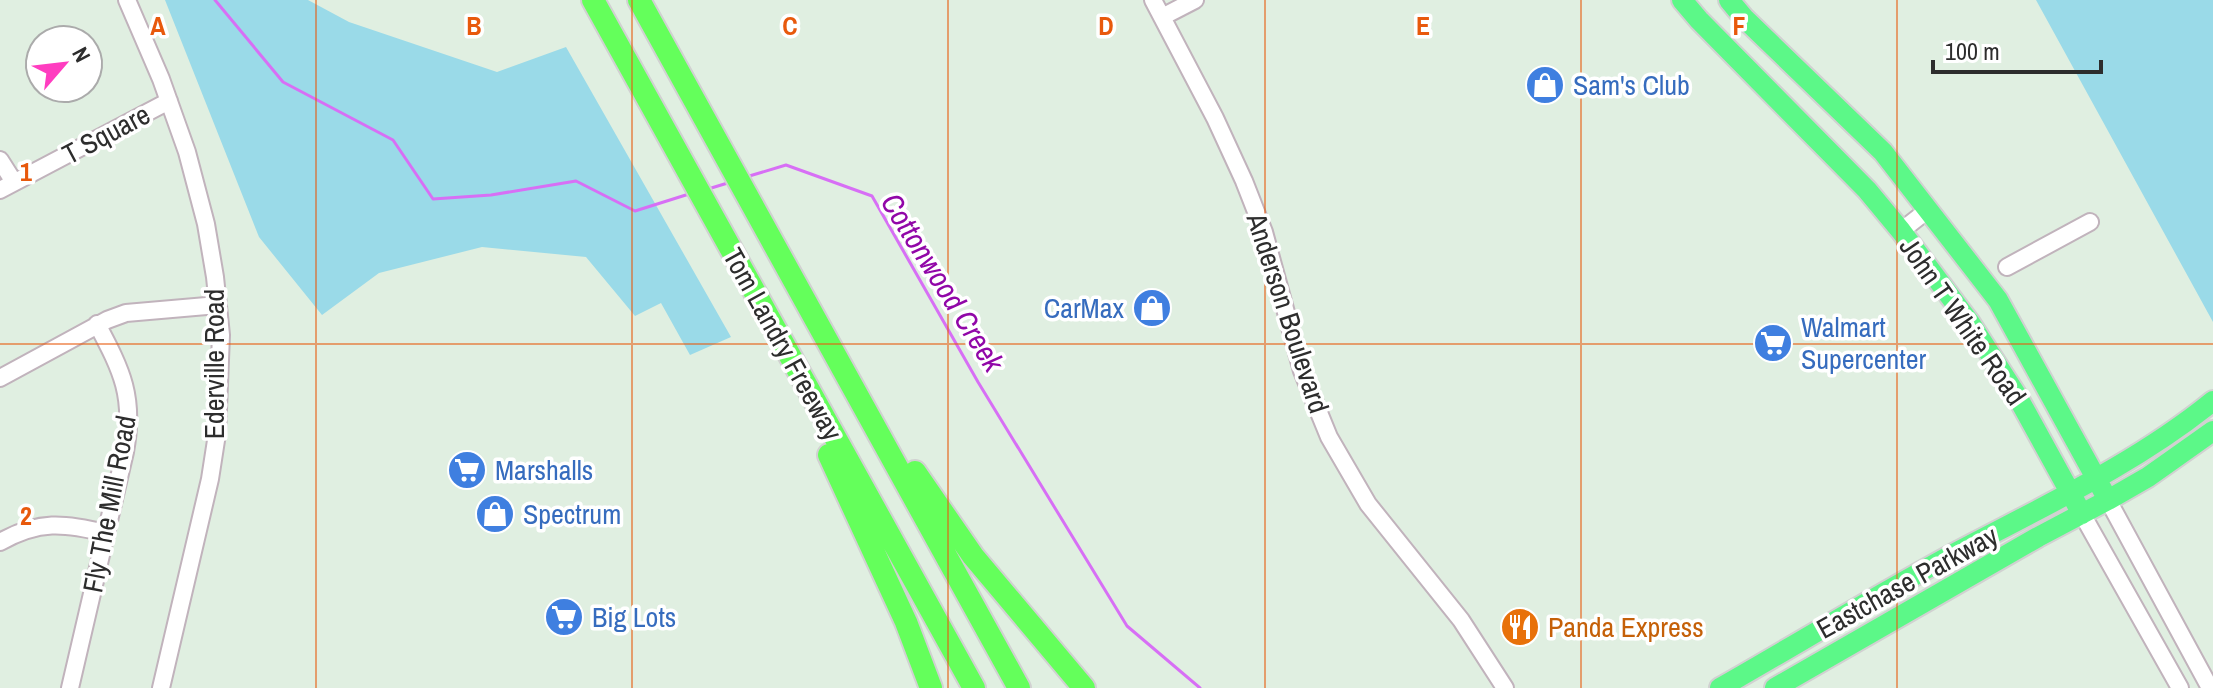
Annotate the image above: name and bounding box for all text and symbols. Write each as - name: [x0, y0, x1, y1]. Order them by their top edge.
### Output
- text: A: [150, 8, 166, 43]
- text: B: [466, 8, 482, 43]
- text: C: [782, 8, 798, 43]
- text: D: [1098, 8, 1114, 43]
- text: E: [1416, 8, 1430, 43]
- text: F: [1732, 8, 1746, 43]
- north arrow: [24, 24, 104, 104]
- scale bar: [1933, 24, 2101, 74]
- text: 100 m: [1945, 35, 2000, 67]
- text: N: [65, 42, 98, 67]
- shop icon: Sam's Club: [1524, 64, 1566, 106]
- place label: Sam's Club: [1573, 66, 1690, 104]
- street label: T Square: [56, 95, 156, 173]
- text: 1: [20, 154, 32, 189]
- water label: Cottonwood Creek: [872, 185, 1015, 380]
- street label: Anderson Boulevard: [1237, 207, 1338, 418]
- street label: John T White Road: [1891, 229, 2035, 413]
- street label: Tom Landry Freeway: [714, 241, 852, 447]
- shop icon: CarMax: [1131, 287, 1173, 329]
- street label: Ederville Road: [195, 289, 233, 439]
- place label: CarMax: [1044, 289, 1125, 327]
- place label: Walmart Supercenter: [1801, 308, 1926, 378]
- supermarket icon: Walmart Supercenter: [1752, 322, 1794, 364]
- street label: Fly The Mill Road: [73, 412, 145, 596]
- supermarket icon: Marshalls: [446, 449, 488, 491]
- place label: Marshalls: [495, 451, 593, 489]
- shop icon: Spectrum: [474, 493, 516, 535]
- place label: Spectrum: [523, 495, 621, 533]
- text: 2: [20, 498, 32, 533]
- street label: Eastchase Parkway: [1810, 516, 2005, 647]
- supermarket icon: Big Lots: [543, 596, 585, 638]
- place label: Big Lots: [592, 598, 676, 636]
- restaurant icon: Panda Express: [1499, 606, 1541, 648]
- place label: Panda Express: [1548, 608, 1704, 646]

